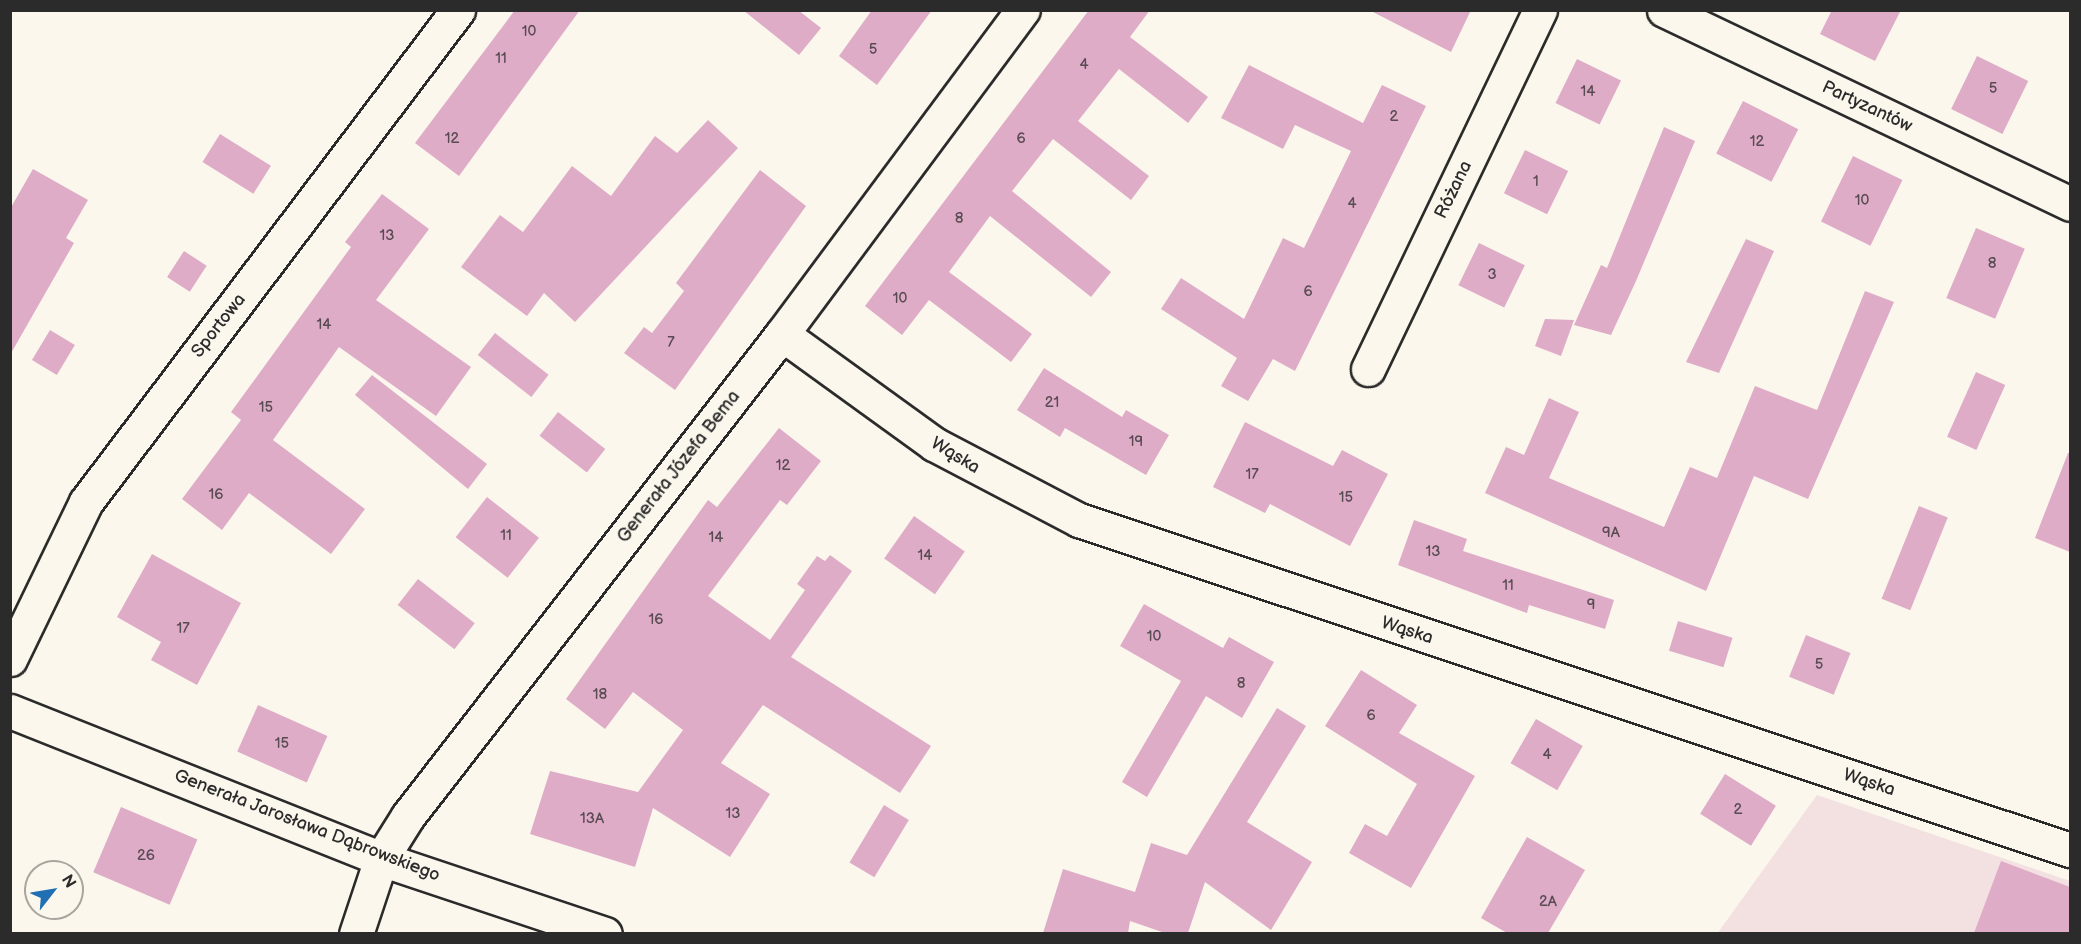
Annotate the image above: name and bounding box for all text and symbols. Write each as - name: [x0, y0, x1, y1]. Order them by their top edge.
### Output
- house number: 10: [522, 23, 536, 41]
- house number: 5: [869, 41, 877, 59]
- house number: 11: [495, 50, 507, 68]
- house number: 4: [1079, 56, 1089, 74]
- street label: Partyzantów: [1818, 77, 1916, 137]
- house number: 5: [1989, 80, 1997, 98]
- house number: 14: [1581, 83, 1595, 101]
- house number: 2: [1390, 108, 1398, 126]
- house number: 12: [445, 130, 459, 148]
- house number: 6: [1016, 130, 1026, 148]
- house number: 12: [1750, 133, 1764, 151]
- street label: Różana: [1431, 157, 1477, 223]
- house number: 1: [1533, 173, 1539, 191]
- house number: 10: [1855, 192, 1869, 210]
- house number: 4: [1347, 195, 1357, 213]
- house number: 8: [955, 210, 963, 228]
- house number: 13: [379, 227, 395, 245]
- house number: 8: [1988, 255, 1996, 273]
- house number: 3: [1487, 266, 1497, 284]
- house number: 6: [1303, 283, 1313, 301]
- street label: Sportowa: [187, 290, 251, 362]
- house number: 10: [893, 290, 907, 308]
- house number: 14: [317, 316, 331, 334]
- house number: 7: [667, 334, 675, 352]
- street label: Generała Józefa Bema: [613, 386, 745, 548]
- house number: 21: [1045, 394, 1059, 412]
- house number: 15: [259, 399, 273, 417]
- street label: Wąska: [927, 433, 983, 479]
- house number: 19: [1129, 433, 1143, 451]
- house number: 12: [776, 457, 790, 475]
- house number: 17: [1245, 466, 1259, 484]
- house number: 16: [209, 486, 223, 504]
- house number: 15: [1339, 489, 1353, 507]
- house number: 9A: [1602, 524, 1620, 542]
- house number: 11: [500, 527, 512, 545]
- house number: 14: [709, 529, 723, 547]
- house number: 13: [1425, 543, 1441, 561]
- house number: 14: [918, 547, 932, 565]
- house number: 11: [1502, 577, 1514, 595]
- house number: 9: [1587, 596, 1595, 614]
- house number: 16: [649, 611, 663, 629]
- street label: Wąska: [1378, 613, 1436, 649]
- house number: 17: [176, 620, 190, 638]
- house number: 10: [1147, 628, 1161, 646]
- house number: 5: [1815, 656, 1823, 674]
- house number: 8: [1237, 675, 1245, 693]
- house number: 18: [593, 686, 607, 704]
- house number: 6: [1366, 707, 1376, 725]
- house number: 15: [275, 735, 289, 753]
- house number: 4: [1542, 746, 1552, 764]
- street label: Generała Jarosława Dąbrowskiego: [171, 765, 443, 887]
- street label: Wąska: [1840, 765, 1898, 801]
- house number: 2: [1734, 801, 1742, 819]
- house number: 13: [725, 805, 741, 823]
- house number: 13A: [580, 810, 604, 828]
- house number: 26: [137, 847, 155, 865]
- north arrow: [24, 860, 84, 920]
- text: N: [57, 871, 79, 892]
- house number: 2A: [1539, 893, 1557, 911]

